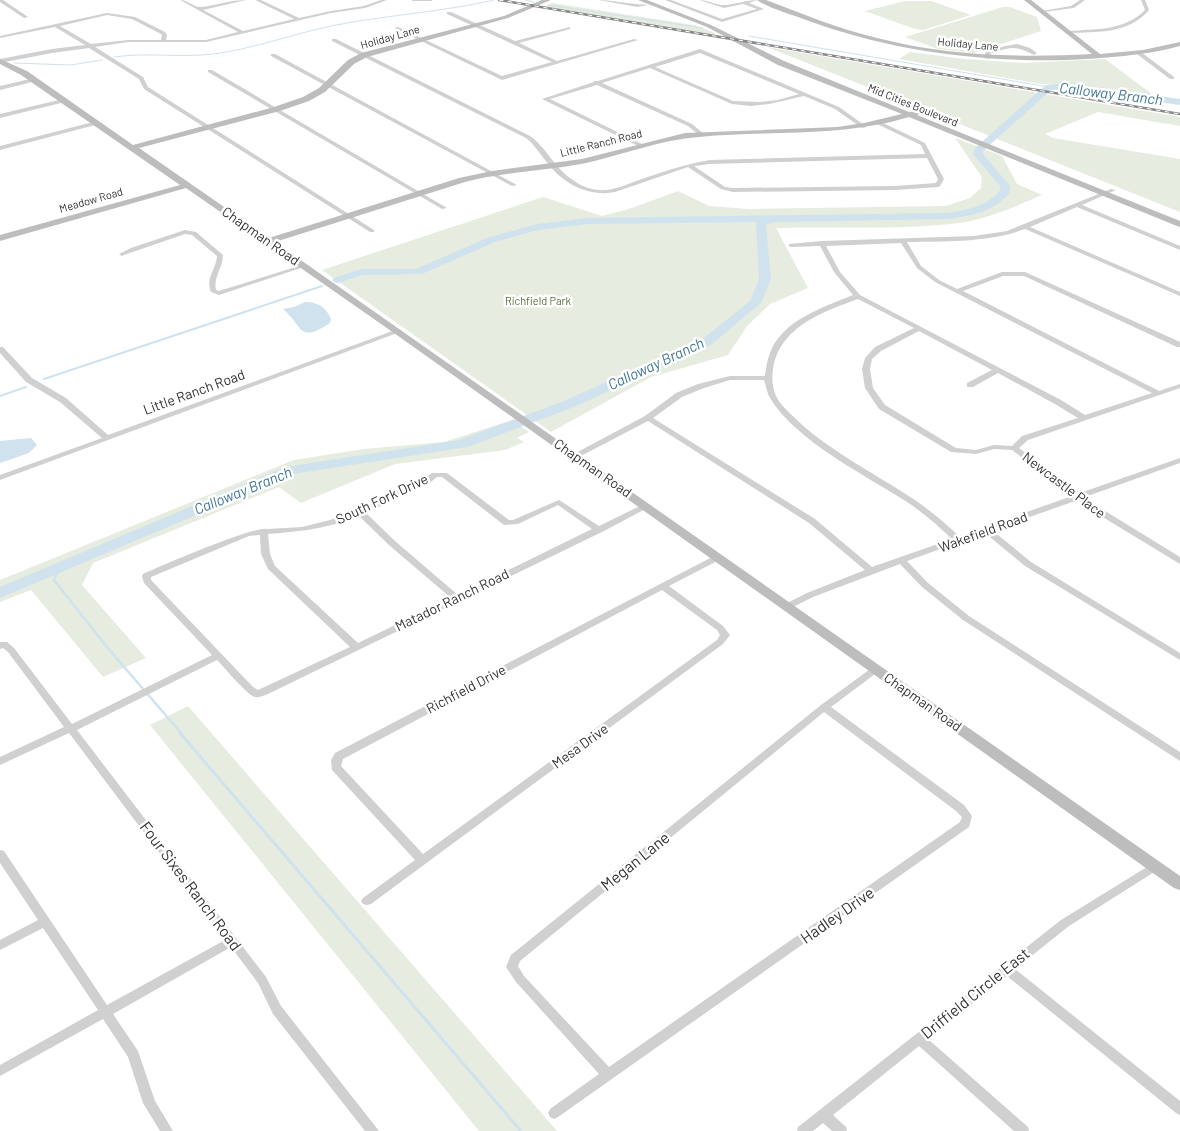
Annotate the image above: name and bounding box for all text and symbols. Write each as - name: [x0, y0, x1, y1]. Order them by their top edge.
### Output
- street label: Holiday Lane: [359, 22, 421, 51]
- street label: Holiday Lane: [937, 34, 999, 53]
- water label: Calloway Branch: [1058, 78, 1164, 108]
- street label: Mid Cities Boulevard: [866, 81, 960, 129]
- street label: Little Ranch Road: [559, 126, 643, 159]
- street label: Meadow Road: [58, 184, 124, 215]
- street label: Chapman Road: [219, 203, 303, 269]
- park label: Richfield Park: [505, 294, 572, 307]
- water label: Calloway Branch: [605, 333, 707, 393]
- street label: Little Ranch Road: [141, 365, 247, 418]
- street label: Chapman Road: [551, 435, 635, 501]
- street label: Newcastle Place: [1019, 448, 1109, 521]
- water label: Calloway Branch: [191, 462, 294, 518]
- street label: South Fork Drive: [333, 470, 431, 527]
- street label: Wakefield Road: [936, 508, 1030, 556]
- street label: Matador Ranch Road: [392, 565, 511, 634]
- street label: Richfield Drive: [423, 660, 509, 717]
- street label: Chapman Road: [881, 669, 965, 735]
- street label: Mesa Drive: [548, 720, 611, 772]
- street label: Four Sixes Ranch Road: [137, 817, 246, 954]
- street label: Megan Lane: [597, 827, 673, 894]
- street label: Hadley Drive: [796, 882, 877, 947]
- street label: Driffield Circle East: [917, 943, 1033, 1042]

